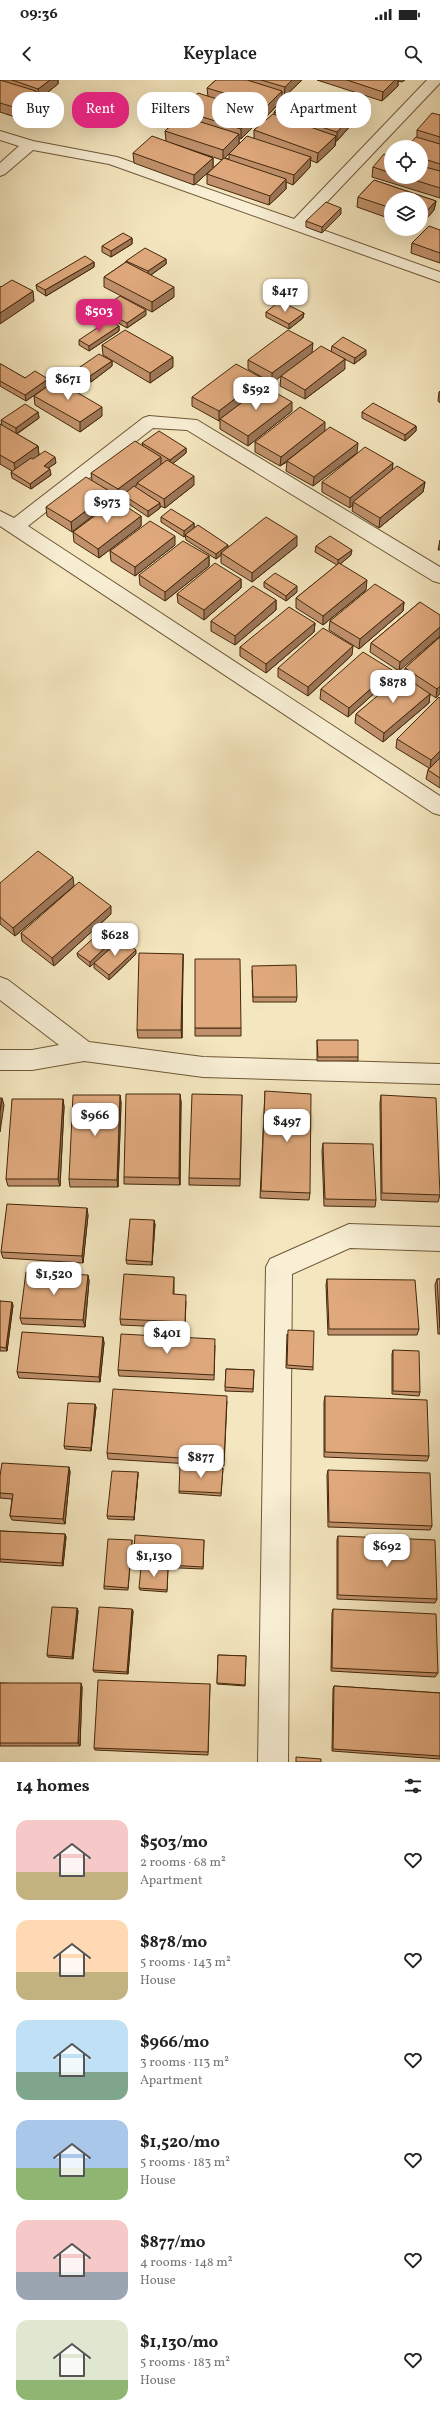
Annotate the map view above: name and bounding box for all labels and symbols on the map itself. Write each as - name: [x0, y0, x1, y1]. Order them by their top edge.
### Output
- pin: $417: [261, 279, 309, 313]
- pin: $503: [75, 299, 123, 333]
- pin: $671: [44, 367, 92, 401]
- pin: $592: [232, 377, 280, 411]
- pin: $973: [83, 490, 131, 524]
- pin: $878: [369, 670, 417, 704]
- pin: $628: [91, 923, 139, 957]
- pin: $966: [71, 1103, 119, 1137]
- pin: $497: [263, 1109, 311, 1143]
- pin: $1,520: [21, 1262, 87, 1296]
- pin: $401: [143, 1321, 191, 1355]
- pin: $877: [177, 1445, 225, 1479]
- pin: $692: [363, 1534, 411, 1568]
- pin: $1,130: [121, 1544, 187, 1578]

